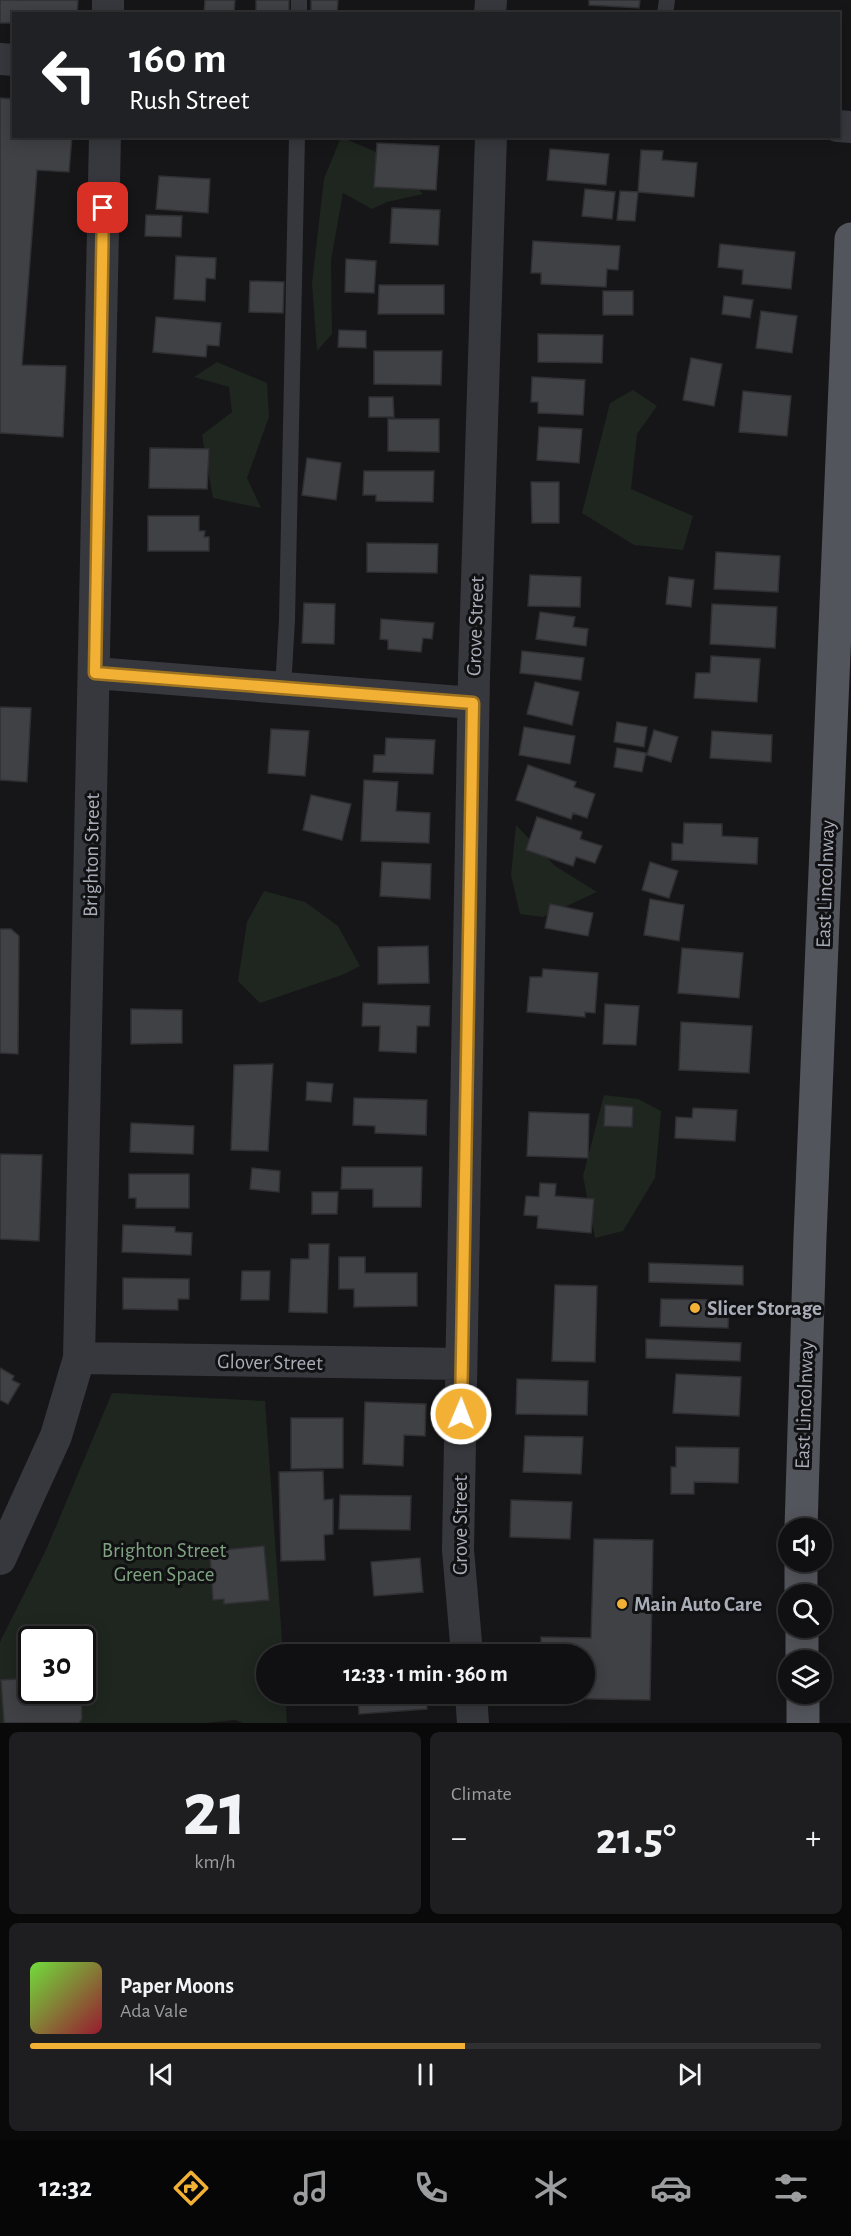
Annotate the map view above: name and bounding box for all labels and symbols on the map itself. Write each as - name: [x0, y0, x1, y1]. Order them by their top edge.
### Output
- pin: [77, 182, 128, 233]
- street label: Grove Street: [463, 575, 488, 676]
- street label: Brighton Street: [80, 792, 103, 917]
- street label: East Lincolnway: [813, 820, 838, 948]
- place label: Slicer Storage: [707, 1298, 822, 1319]
- marker: Slicer Storage: [688, 1301, 702, 1315]
- street label: East Lincolnway: [792, 1341, 817, 1469]
- street label: Glover Street: [217, 1351, 323, 1374]
- position arrow: [429, 1382, 493, 1446]
- street label: Grove Street: [450, 1475, 471, 1575]
- park label: Brighton Street Green Space: [102, 1540, 226, 1585]
- place label: Main Auto Care: [634, 1594, 762, 1615]
- marker: Main Auto Care: [615, 1597, 629, 1611]
- speed limit sign: 30: [18, 1626, 96, 1704]

